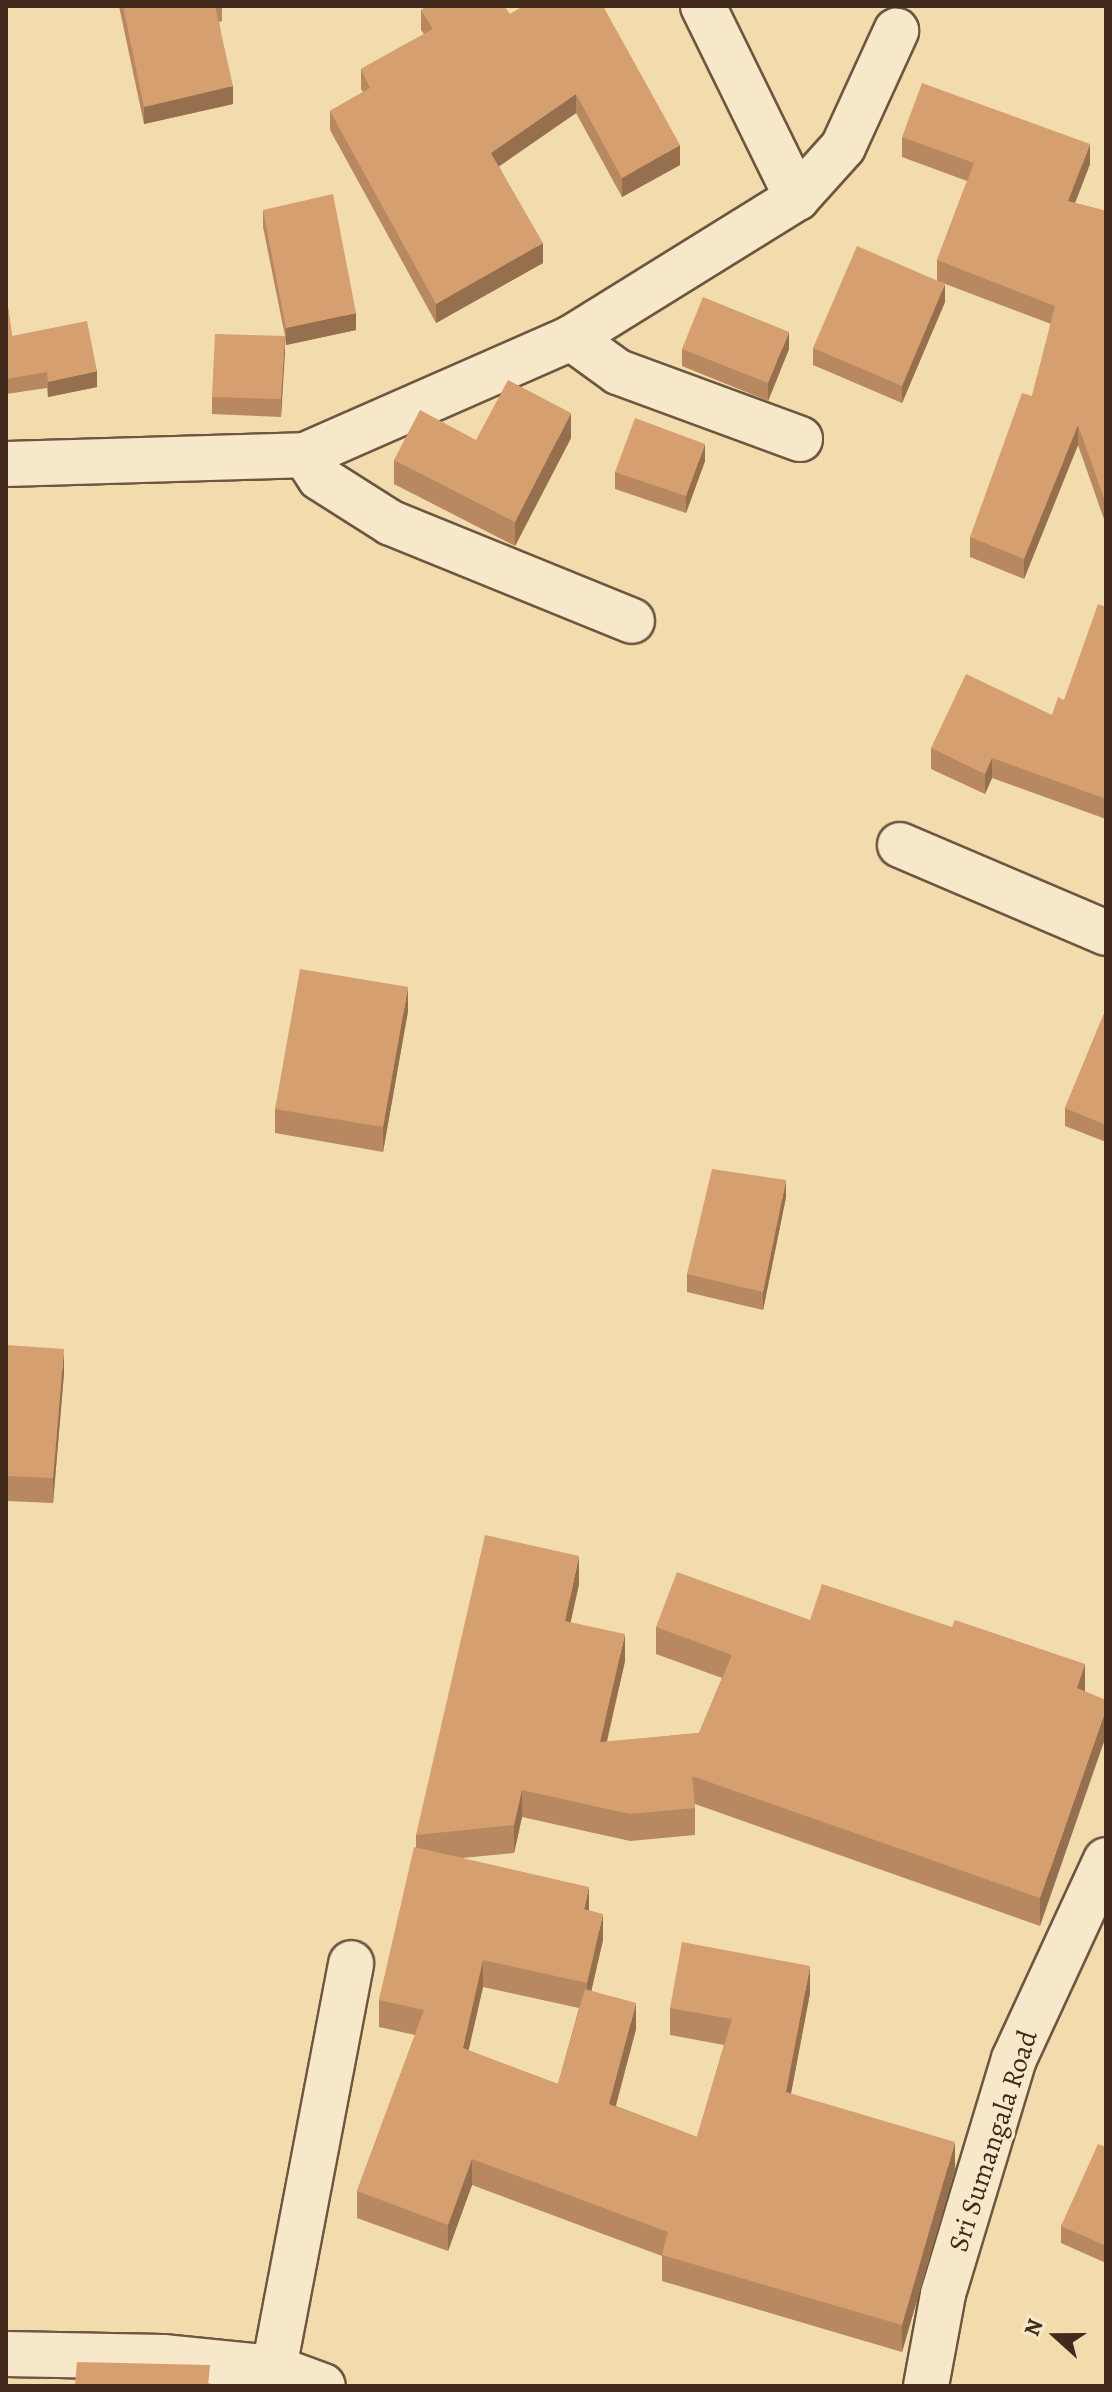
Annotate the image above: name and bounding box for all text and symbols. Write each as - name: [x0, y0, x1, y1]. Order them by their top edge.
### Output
- street label: Sri Sumangala Road: [941, 2026, 1045, 2256]
- north arrow: [1016, 2296, 1096, 2376]
- text: N: [1017, 2315, 1050, 2340]

